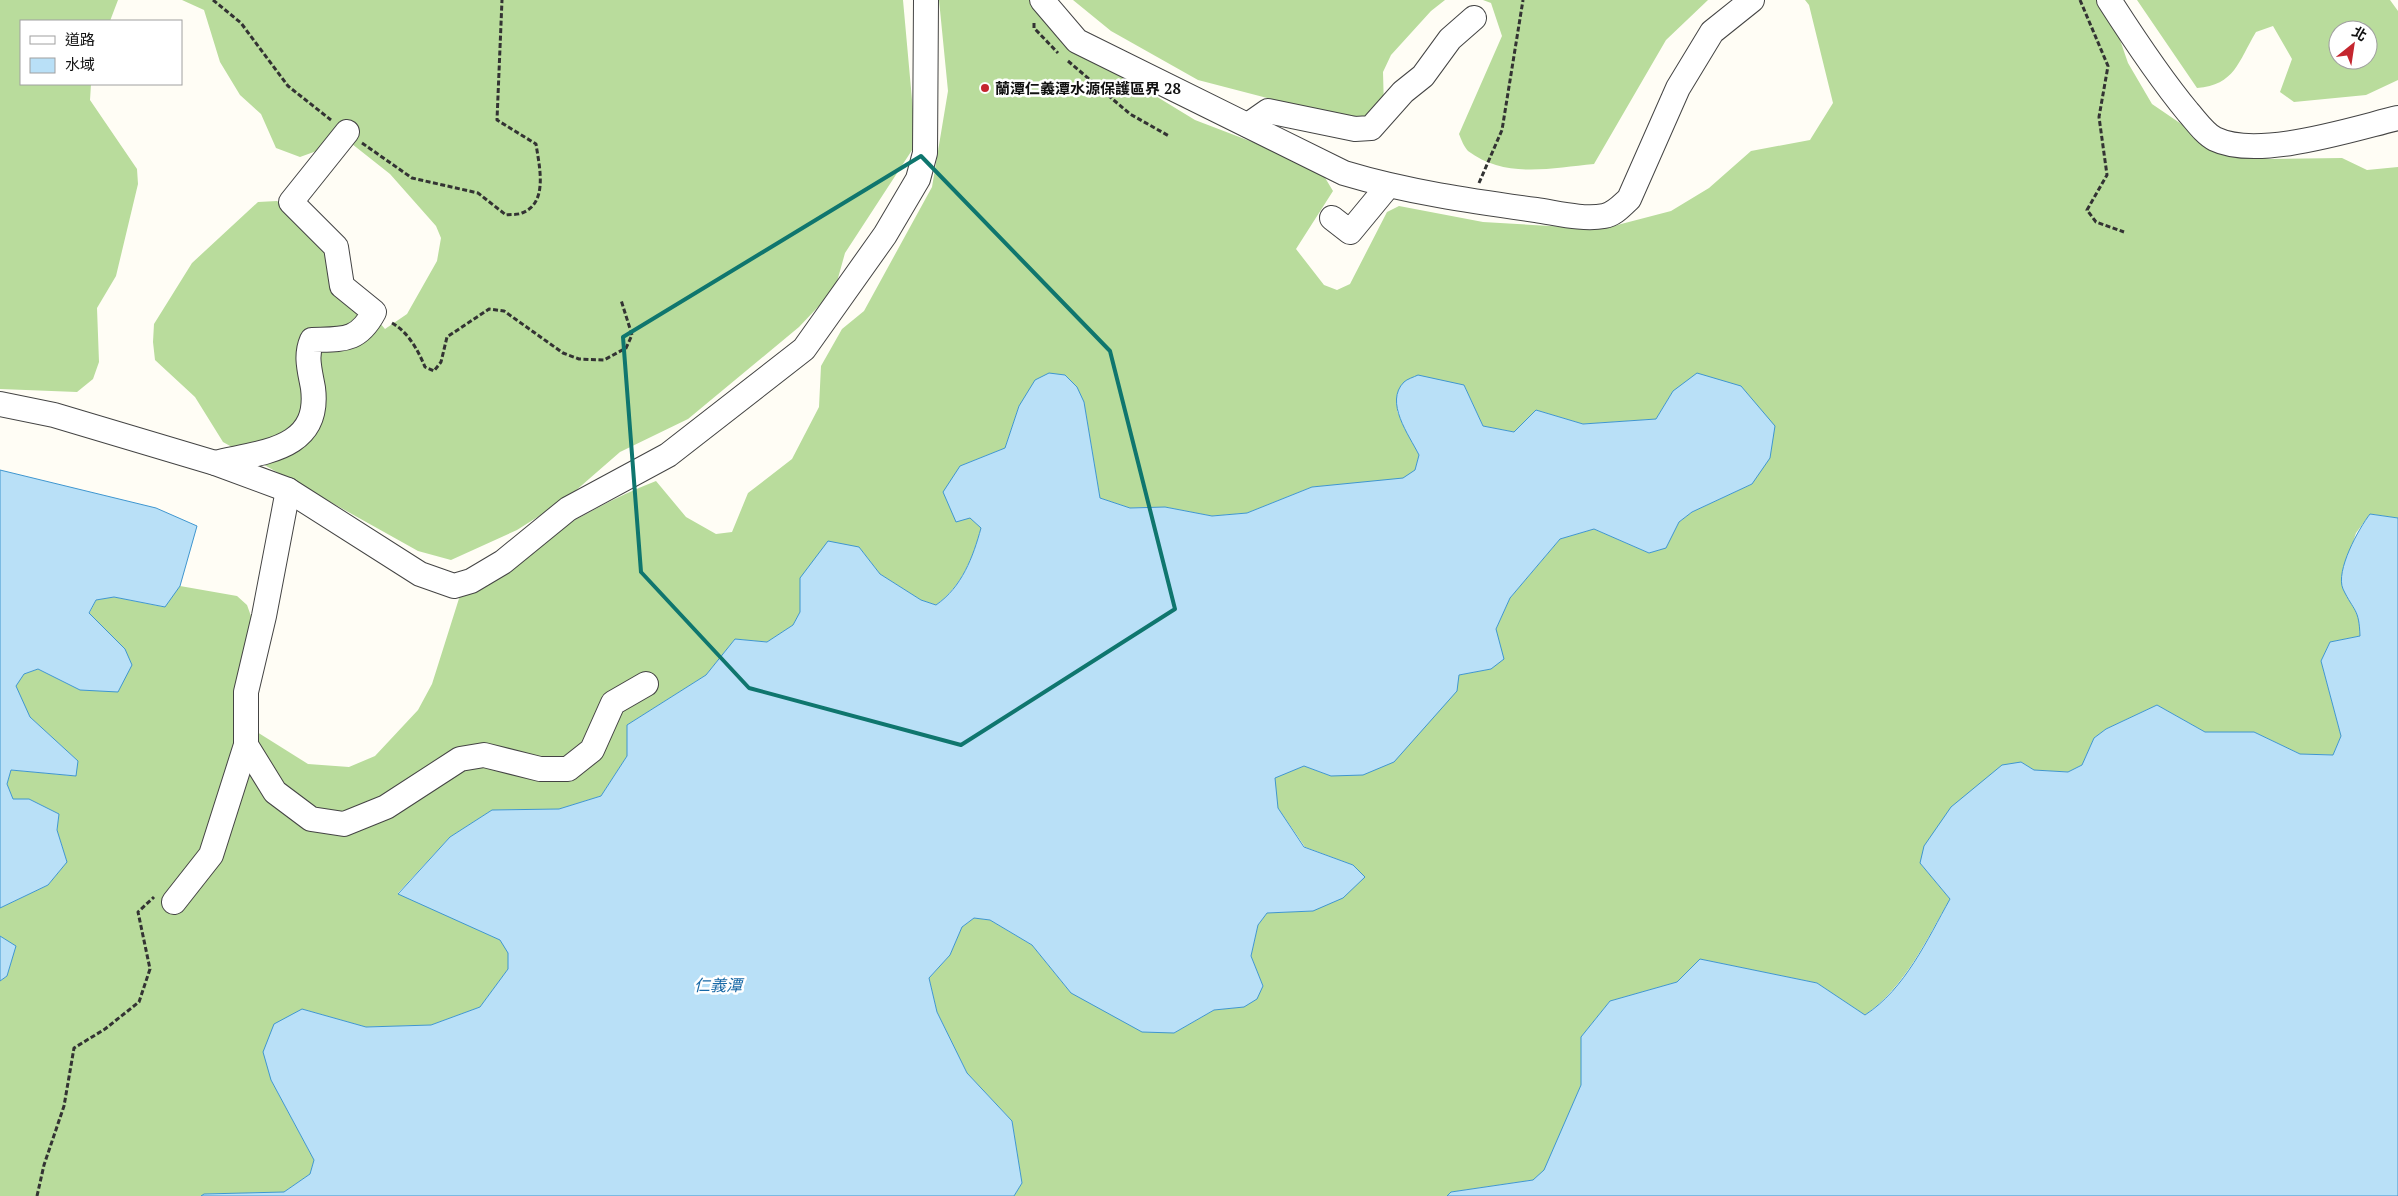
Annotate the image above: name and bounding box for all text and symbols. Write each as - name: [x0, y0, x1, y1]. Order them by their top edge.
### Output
- legend: [20, 20, 182, 85]
- north arrow: [2328, 20, 2378, 70]
- text: 北: [2349, 22, 2371, 45]
- text: 道路: [65, 29, 95, 49]
- text: 水域: [65, 54, 95, 74]
- place label: 蘭潭仁義潭水源保護區界 28: [995, 78, 1181, 98]
- marker: 蘭潭仁義潭水源保護區界 28: [979, 82, 991, 94]
- water label: 仁義潭: [694, 974, 745, 996]

